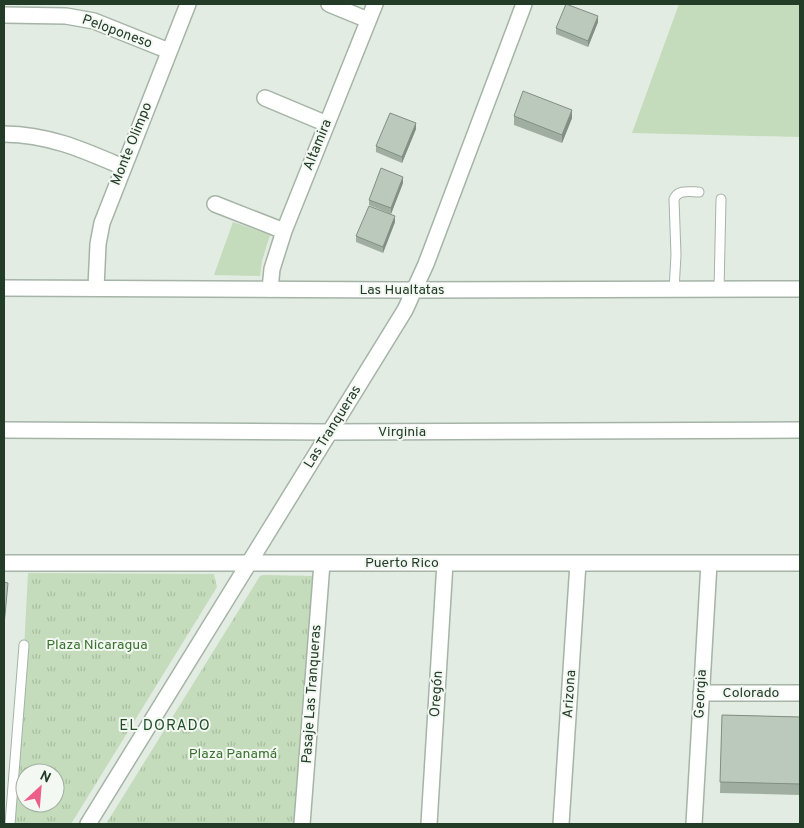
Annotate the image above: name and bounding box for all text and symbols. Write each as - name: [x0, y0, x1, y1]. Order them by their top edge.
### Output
- street label: Peloponeso: [80, 11, 155, 53]
- street label: Monte Olimpo: [108, 100, 156, 188]
- street label: Altamira: [300, 117, 336, 173]
- street label: Las Hualtatas: [359, 282, 445, 299]
- street label: Las Tranqueras: [301, 382, 365, 472]
- street label: Virginia: [378, 424, 426, 441]
- street label: Puerto Rico: [365, 555, 439, 572]
- street label: Pasaje Las Tranqueras: [299, 624, 325, 764]
- park label: Plaza Nicaragua: [46, 637, 148, 654]
- street label: Arizona: [560, 669, 580, 719]
- street label: Georgia: [691, 669, 711, 719]
- street label: Oregón: [427, 670, 447, 718]
- street label: Colorado: [723, 685, 780, 702]
- district label: EL DORADO: [119, 717, 211, 736]
- park label: Plaza Panamá: [189, 746, 277, 763]
- north arrow: [15, 763, 65, 813]
- text: N: [37, 768, 53, 788]

